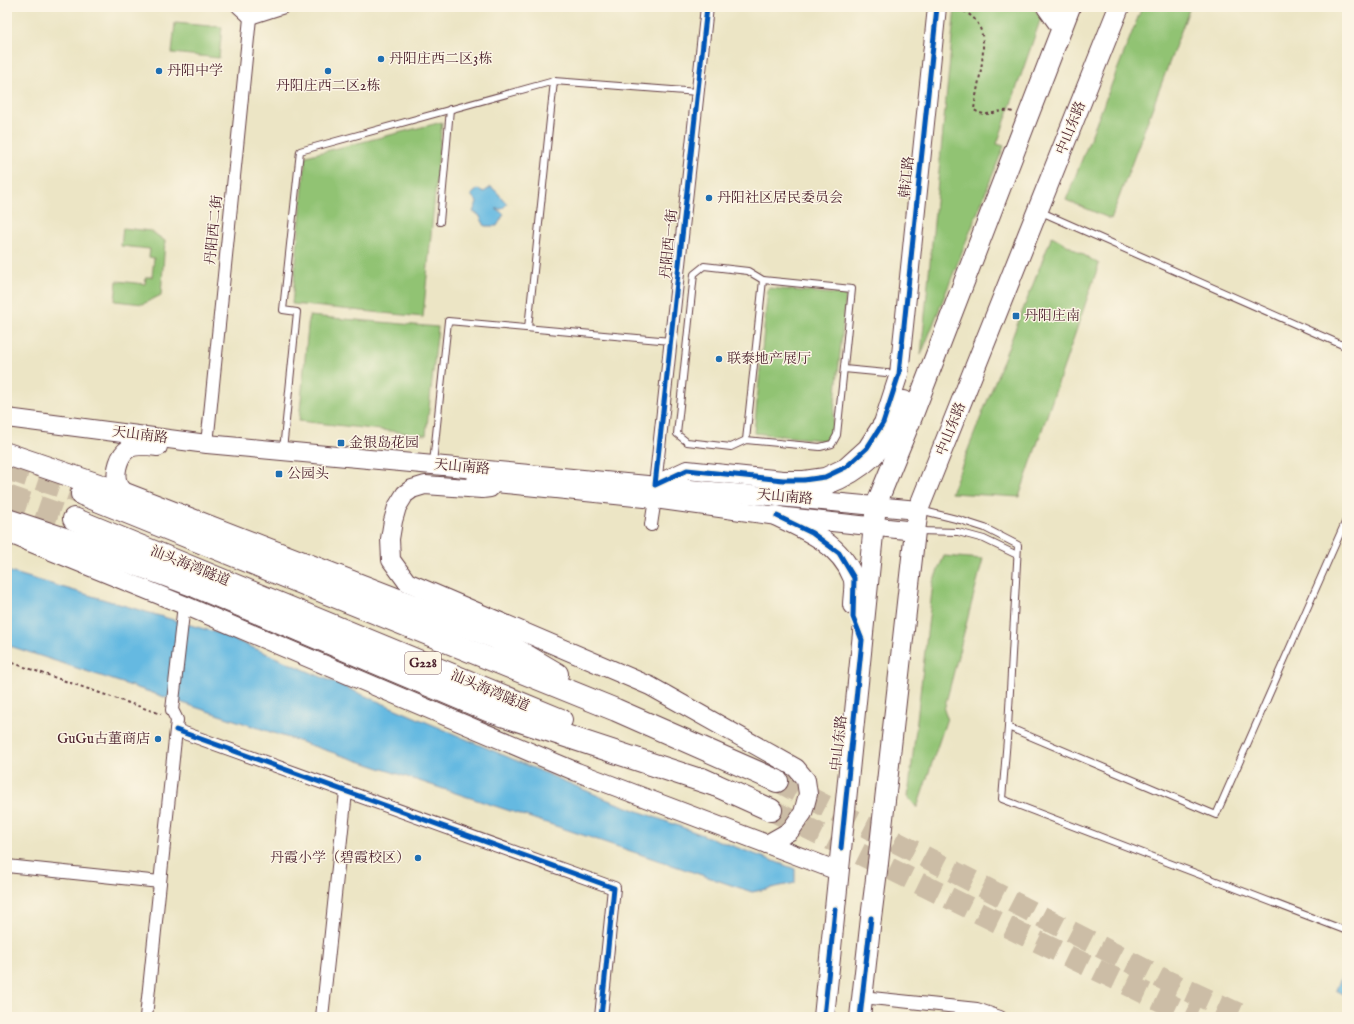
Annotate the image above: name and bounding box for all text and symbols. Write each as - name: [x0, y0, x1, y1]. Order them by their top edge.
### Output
- place label: 丹阳庄西二区3栋: [389, 50, 492, 68]
- marker: 丹阳庄西二区3栋: [376, 54, 386, 64]
- place label: 丹阳中学: [167, 62, 223, 80]
- marker: 丹阳中学: [154, 66, 164, 76]
- marker: 丹阳庄西二区2栋: [323, 66, 333, 76]
- place label: 丹阳庄西二区2栋: [276, 77, 380, 95]
- street label: 中山东路: [1052, 99, 1090, 157]
- street label: 韩江路: [896, 155, 918, 199]
- place label: 丹阳社区居民委员会: [717, 189, 843, 207]
- marker: 丹阳社区居民委员会: [704, 193, 714, 203]
- street label: 丹阳西二街: [201, 194, 227, 266]
- street label: 丹阳西一街: [656, 208, 682, 280]
- place label: 丹阳庄南: [1024, 307, 1080, 325]
- marker: 丹阳庄南: [1011, 311, 1021, 321]
- place label: 联泰地产展厅: [727, 350, 811, 368]
- marker: 联泰地产展厅: [714, 354, 724, 364]
- street label: 中山东路: [932, 400, 970, 458]
- street label: 天山南路: [111, 423, 169, 447]
- place label: 金银岛花园: [349, 434, 419, 452]
- marker: 金银岛花园: [336, 438, 346, 448]
- street label: 天山南路: [433, 456, 491, 478]
- place label: 公园头: [287, 465, 329, 483]
- marker: 公园头: [274, 469, 284, 479]
- street label: 天山南路: [756, 486, 814, 508]
- street label: 汕头海湾隧道: [148, 542, 232, 590]
- road number: G228: [405, 652, 441, 674]
- street label: 汕头海湾隧道: [448, 666, 532, 716]
- street label: 中山东路: [827, 714, 851, 772]
- place label: GuGu古董商店: [57, 730, 150, 748]
- marker: GuGu古董商店: [153, 734, 163, 744]
- place label: 丹霞小学（碧霞校区）: [270, 849, 410, 867]
- marker: 丹霞小学（碧霞校区）: [413, 853, 423, 863]

